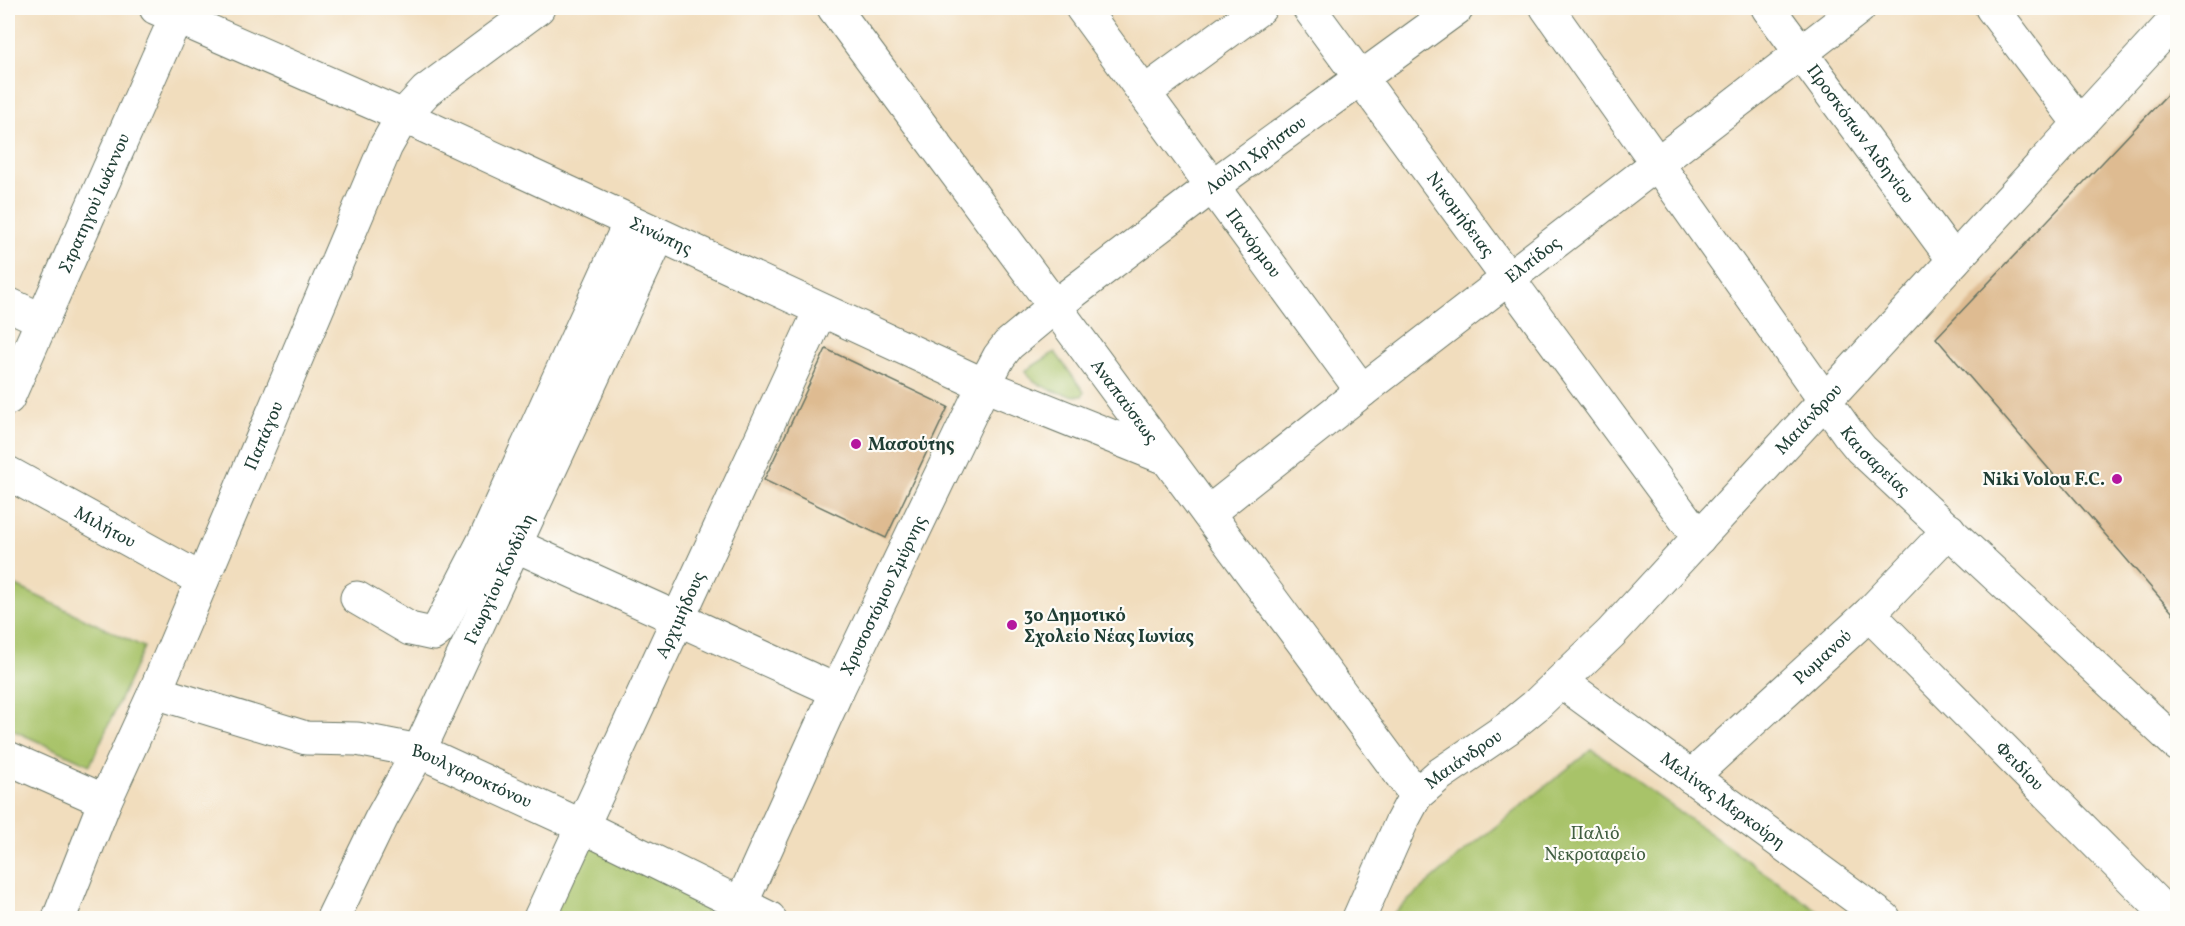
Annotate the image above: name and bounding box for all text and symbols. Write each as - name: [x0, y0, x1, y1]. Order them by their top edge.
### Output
- street label: Προσκόπων Αιδηνίου: [1800, 60, 1919, 209]
- street label: Λούλη Χρήστου: [1200, 111, 1312, 201]
- street label: Στρατηγού Ιωάννου: [54, 130, 137, 278]
- street label: Νικομήδειας: [1420, 167, 1499, 263]
- street label: Πανόρμου: [1219, 204, 1286, 284]
- street label: Σινώπης: [625, 212, 696, 262]
- street label: Ελπίδος: [1501, 231, 1567, 290]
- street label: Αναπαύσεως: [1084, 355, 1163, 450]
- street label: Μαιάνδρου: [1770, 379, 1849, 461]
- street label: Παπάγου: [239, 398, 290, 475]
- street label: Καισαρείας: [1833, 422, 1915, 503]
- place label: Μασούτης: [868, 433, 954, 458]
- marker: Μασούτης: [849, 437, 863, 451]
- place label: Niki Volou F.C.: [1983, 468, 2105, 493]
- marker: Niki Volou F.C.: [2110, 472, 2124, 486]
- street label: Μιλήτου: [69, 501, 140, 555]
- street label: Γεωργίου Κονδύλη: [459, 510, 542, 649]
- street label: Χρυσοστόμου Σμύρνης: [835, 511, 934, 680]
- street label: Αρχιμήδους: [650, 568, 712, 663]
- place label: 3ο Δημοτικό Σχολείο Νέας Ιωνίας: [1024, 604, 1194, 650]
- marker: 3ο Δημοτικό Σχολείο Νέας Ιωνίας: [1005, 618, 1019, 632]
- street label: Ρωμανού: [1789, 625, 1858, 691]
- street label: Μαιάνδρου: [1420, 725, 1508, 796]
- street label: Φειδίου: [1989, 737, 2049, 797]
- street label: Βουλγαροκτόνου: [409, 739, 535, 815]
- street label: Μελίνας Μερκούρη: [1655, 747, 1790, 856]
- park label: Παλιό Νεκροταφείο: [1544, 822, 1646, 868]

